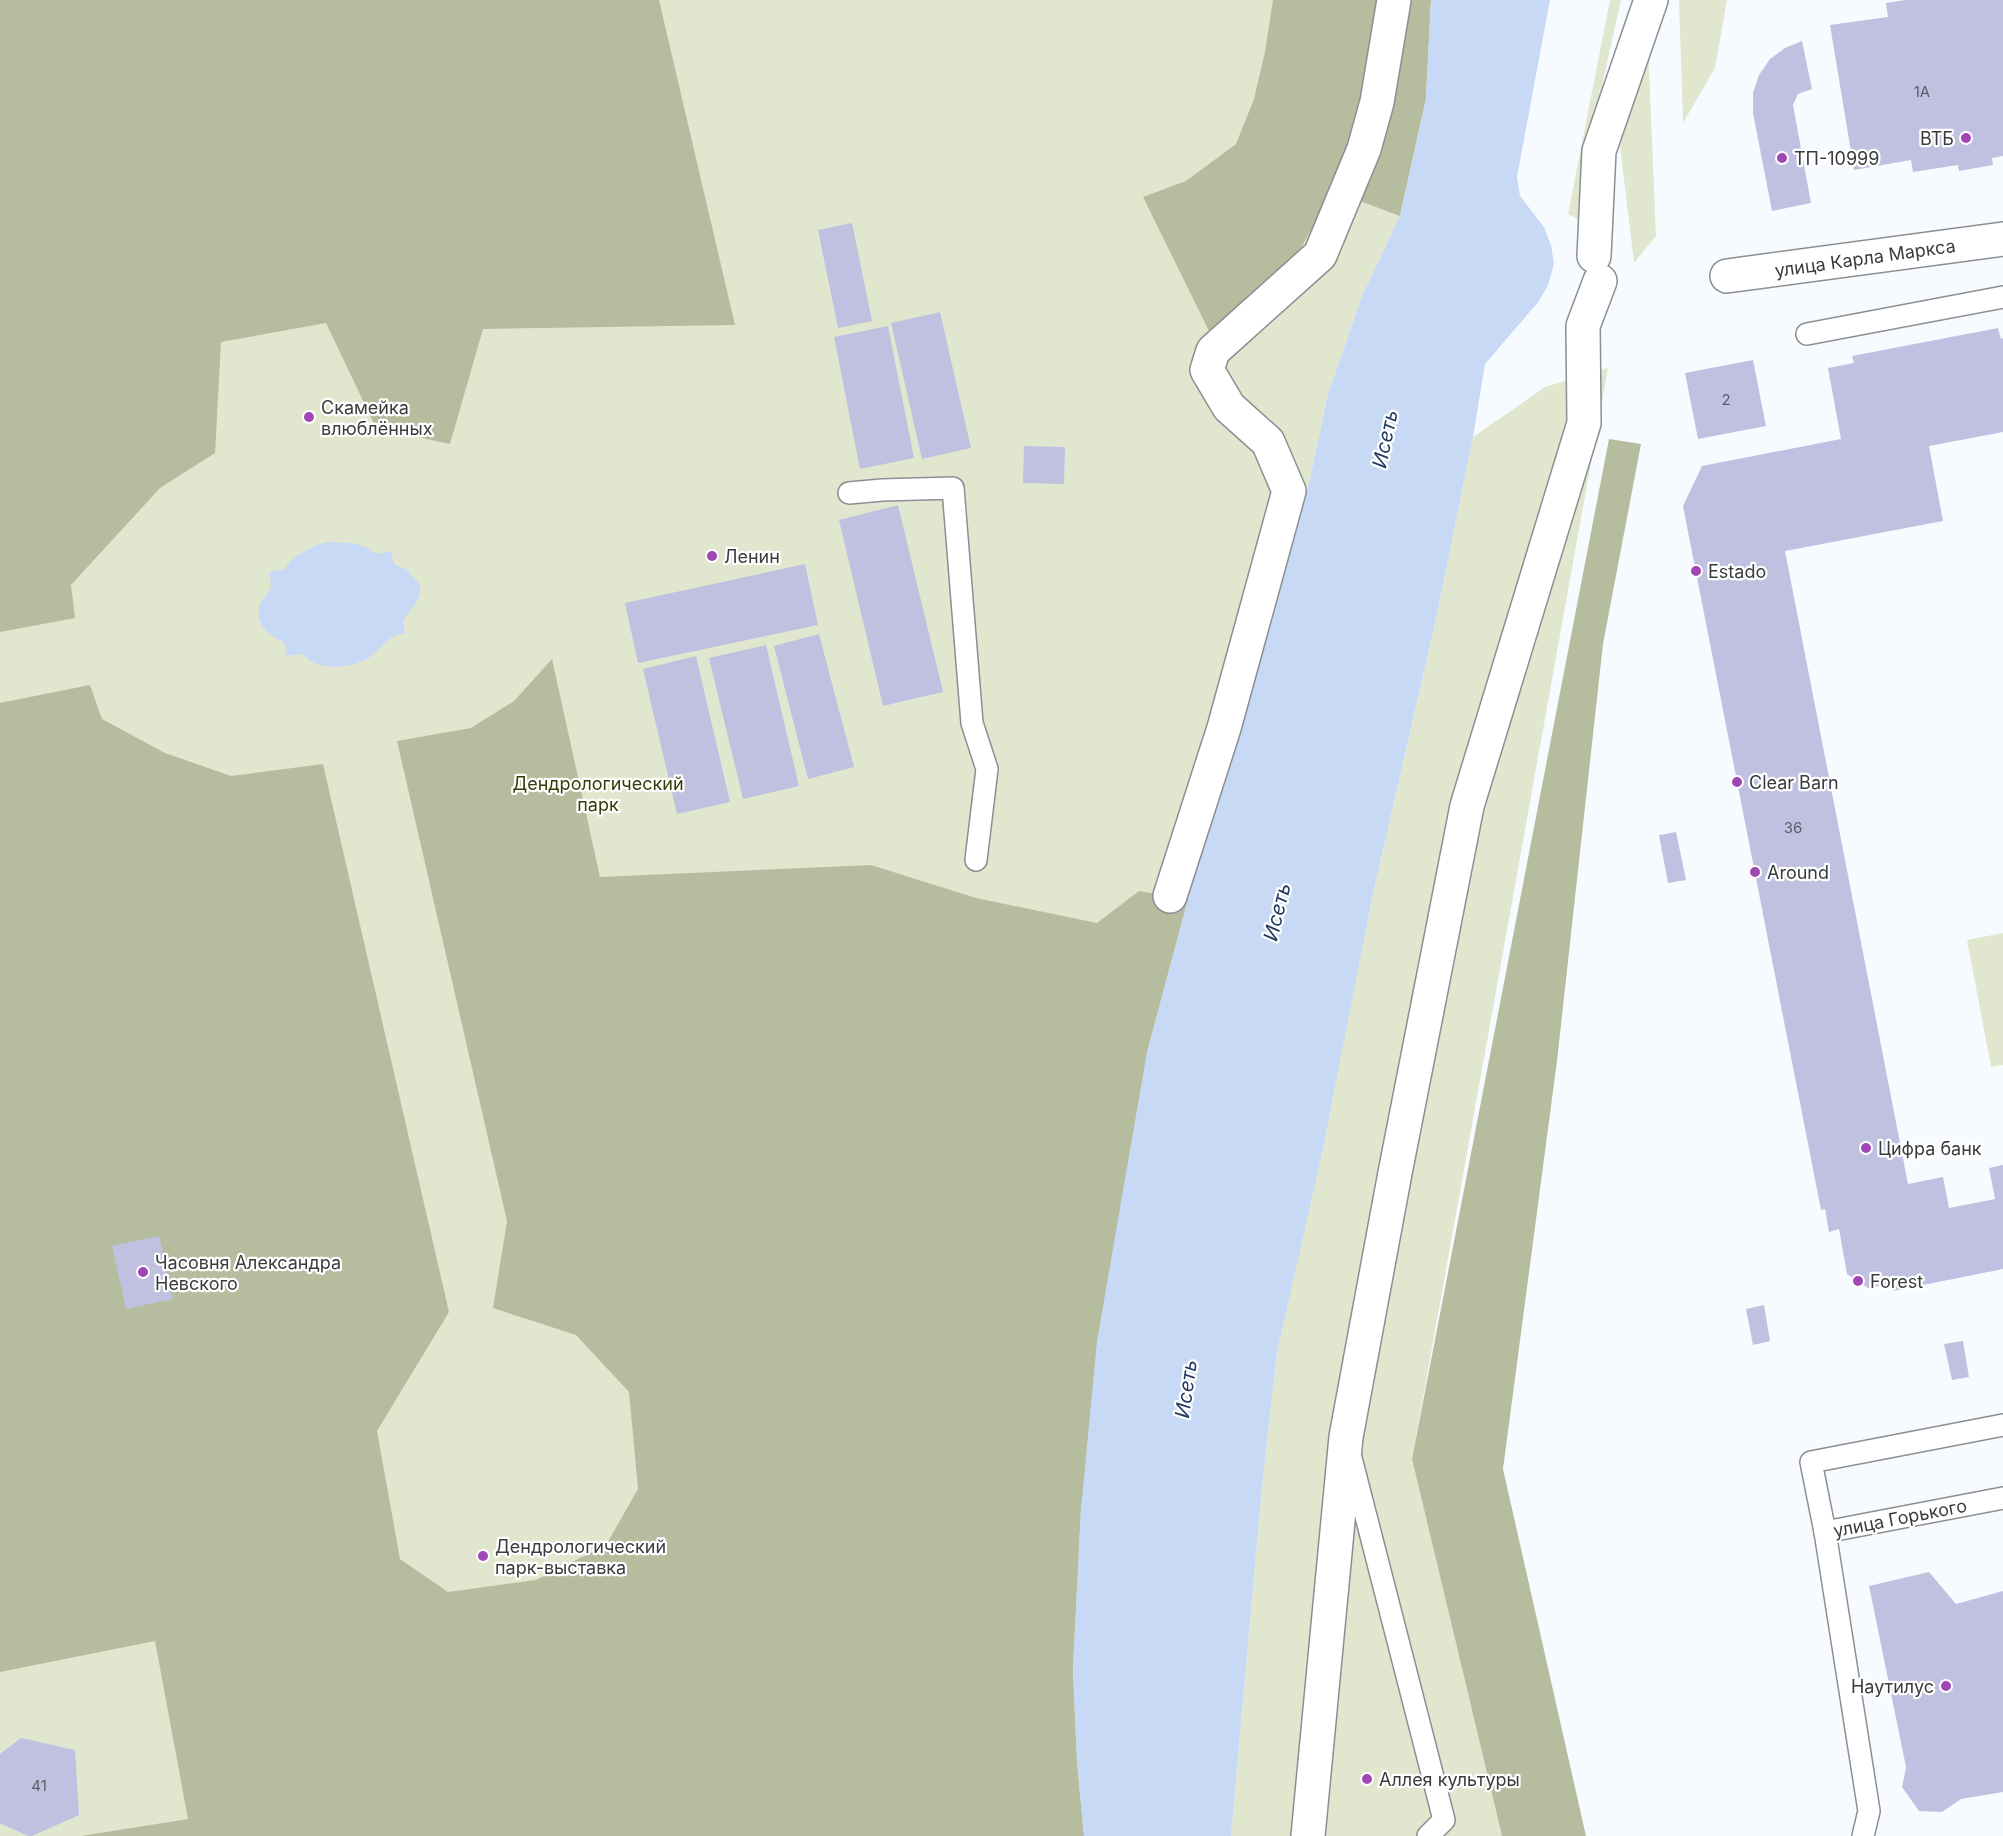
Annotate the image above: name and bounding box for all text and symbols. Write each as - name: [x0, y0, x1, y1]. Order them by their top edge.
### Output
- house number: 1А: [1914, 82, 1930, 101]
- place label: ВТБ: [1920, 128, 1954, 149]
- marker: ВТБ: [1959, 131, 1973, 145]
- place label: ТП-10999: [1794, 148, 1879, 169]
- marker: ТП-10999: [1775, 151, 1789, 165]
- street label: улица Карла Маркса: [1773, 235, 1957, 281]
- house number: 2: [1721, 390, 1731, 409]
- place label: Скамейка влюблённых: [321, 397, 433, 439]
- water label: Исеть: [1367, 408, 1403, 470]
- marker: Скамейка влюблённых: [302, 410, 316, 424]
- place label: Ленин: [724, 546, 780, 567]
- marker: Ленин: [705, 549, 719, 563]
- place label: Estado: [1708, 561, 1766, 582]
- marker: Estado: [1689, 564, 1703, 578]
- place label: Clear Barn: [1749, 772, 1839, 793]
- park label: Дендрологический парк: [512, 773, 684, 815]
- marker: Clear Barn: [1730, 775, 1744, 789]
- house number: 36: [1784, 818, 1802, 837]
- place label: Around: [1767, 862, 1829, 883]
- marker: Around: [1748, 865, 1762, 879]
- water label: Исеть: [1258, 881, 1296, 943]
- place label: Цифра банк: [1878, 1138, 1982, 1159]
- marker: Цифра банк: [1859, 1141, 1873, 1155]
- place label: Часовня Александра Невского: [155, 1252, 341, 1294]
- marker: Часовня Александра Невского: [136, 1265, 150, 1279]
- place label: Forest: [1870, 1271, 1923, 1292]
- marker: Forest: [1851, 1274, 1865, 1288]
- water label: Исеть: [1170, 1358, 1202, 1420]
- street label: улица Горького: [1831, 1495, 1969, 1541]
- place label: Дендрологический парк-выставка: [495, 1536, 666, 1578]
- marker: Дендрологический парк-выставка: [476, 1549, 490, 1563]
- place label: Наутилус: [1851, 1676, 1934, 1697]
- marker: Наутилус: [1939, 1679, 1953, 1693]
- place label: Аллея культуры: [1379, 1769, 1520, 1790]
- marker: Аллея культуры: [1360, 1772, 1374, 1786]
- house number: 41: [31, 1776, 47, 1795]

